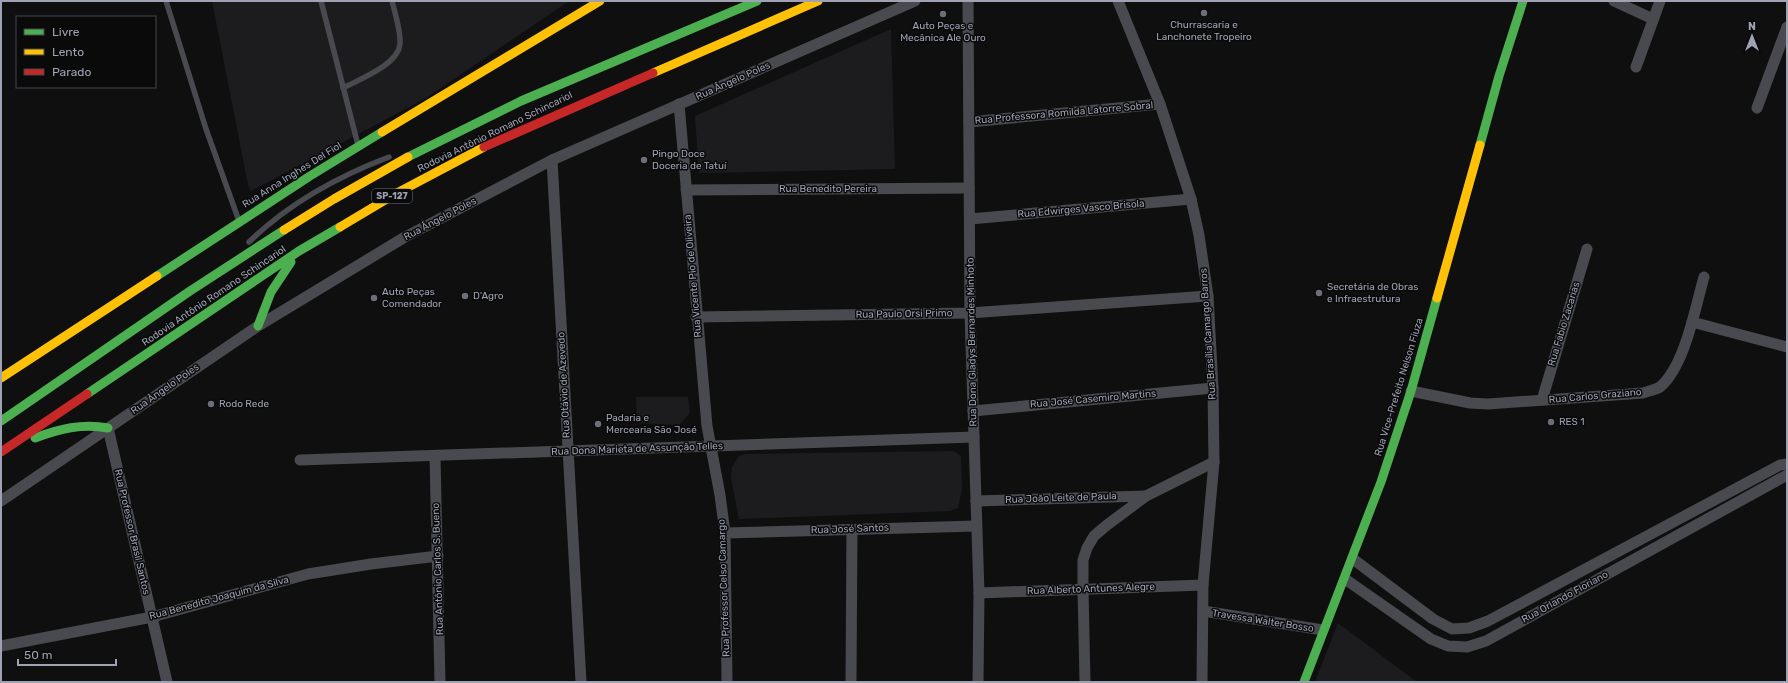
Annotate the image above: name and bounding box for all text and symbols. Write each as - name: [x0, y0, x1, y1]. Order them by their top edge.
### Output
- marker: Churrascaria e Lanchonete Tropeiro: [1199, 8, 1209, 18]
- marker: Auto Peças e Mecânica Ale Ouro: [938, 9, 948, 19]
- legend: [16, 16, 156, 88]
- north arrow: [1732, 16, 1772, 56]
- place label: Churrascaria e Lanchonete Tropeiro: [1156, 19, 1252, 43]
- place label: Auto Peças e Mecânica Ale Ouro: [900, 20, 986, 44]
- text: N: [1748, 20, 1756, 33]
- text: Livre: [52, 25, 80, 39]
- text: Lento: [52, 45, 84, 59]
- street label: Rua Ângelo Poles: [694, 59, 772, 103]
- text: Parado: [52, 65, 91, 79]
- street label: Rodovia Antônio Romano Schincariol: [416, 89, 574, 175]
- street label: Rua Professora Romilda Latorre Sobral: [974, 99, 1154, 127]
- street label: Rua Anna Inghes Del Fiol: [240, 139, 344, 211]
- place label: Pingo Doce Doceria de Tatuí: [652, 148, 727, 172]
- marker: Pingo Doce Doceria de Tatuí: [639, 155, 649, 165]
- street label: Rua Benedito Pereira: [779, 183, 877, 195]
- road number: SP-127: [372, 189, 412, 203]
- street label: Rua Ângelo Poles: [402, 195, 478, 243]
- street label: Rua Edwirges Vasco Brisola: [1017, 197, 1145, 221]
- street label: Rua Vicente Pio de Oliveira: [682, 214, 704, 338]
- street label: Rodovia Antônio Romano Schincariol: [140, 243, 288, 349]
- street label: Rua Dona Gladys Bernardes Minhoto: [965, 257, 979, 427]
- street label: Rua Brasília Camargo Barros: [1197, 268, 1219, 400]
- street label: Rua Fabio Zacarias: [1545, 280, 1583, 368]
- place label: Secretária de Obras e Infraestrutura: [1327, 281, 1418, 305]
- place label: Auto Peças Comendador: [382, 286, 442, 310]
- marker: Secretária de Obras e Infraestrutura: [1314, 288, 1324, 298]
- place label: D'Agro: [473, 290, 504, 302]
- marker: D'Agro: [460, 291, 470, 301]
- marker: Auto Peças Comendador: [369, 293, 379, 303]
- street label: Rua Paulo Orsi Primo: [855, 307, 953, 321]
- street label: Rua Vice-Prefeito Nelson Fiuza: [1372, 316, 1426, 458]
- street label: Rua Otávio de Azevedo: [555, 331, 573, 438]
- street label: Rua Ângelo Poles: [129, 361, 201, 417]
- street label: Rua Carlos Graziano: [1548, 386, 1642, 406]
- street label: Rua José Casemiro Martins: [1029, 388, 1157, 410]
- place label: Rodo Rede: [219, 398, 269, 410]
- marker: Rodo Rede: [206, 399, 216, 409]
- place label: Padaria e Mercearia São José: [606, 412, 697, 436]
- place label: RES 1: [1559, 416, 1585, 428]
- marker: RES 1: [1546, 417, 1556, 427]
- marker: Padaria e Mercearia São José: [593, 419, 603, 429]
- street label: Rua Dona Marieta de Assunção Telles: [551, 440, 723, 458]
- street label: Rua Professor Brasil Santos: [112, 468, 152, 596]
- street label: Rua João Leite de Paula: [1005, 490, 1117, 506]
- street label: Rua Antônio Carlos S. Bueno: [430, 502, 446, 635]
- street label: Rua Professor Celso Camargo: [716, 519, 732, 657]
- street label: Rua José Santos: [811, 522, 889, 536]
- street label: Rua Orlando Floriano: [1520, 568, 1610, 626]
- street label: Rua Benedito Joaquim da Silva: [148, 574, 290, 622]
- street label: Rua Alberto Antunes Alegre: [1027, 581, 1156, 597]
- street label: Travessa Walter Bosso: [1211, 607, 1315, 635]
- scale bar: [18, 641, 116, 667]
- text: 50 m: [24, 648, 52, 662]

